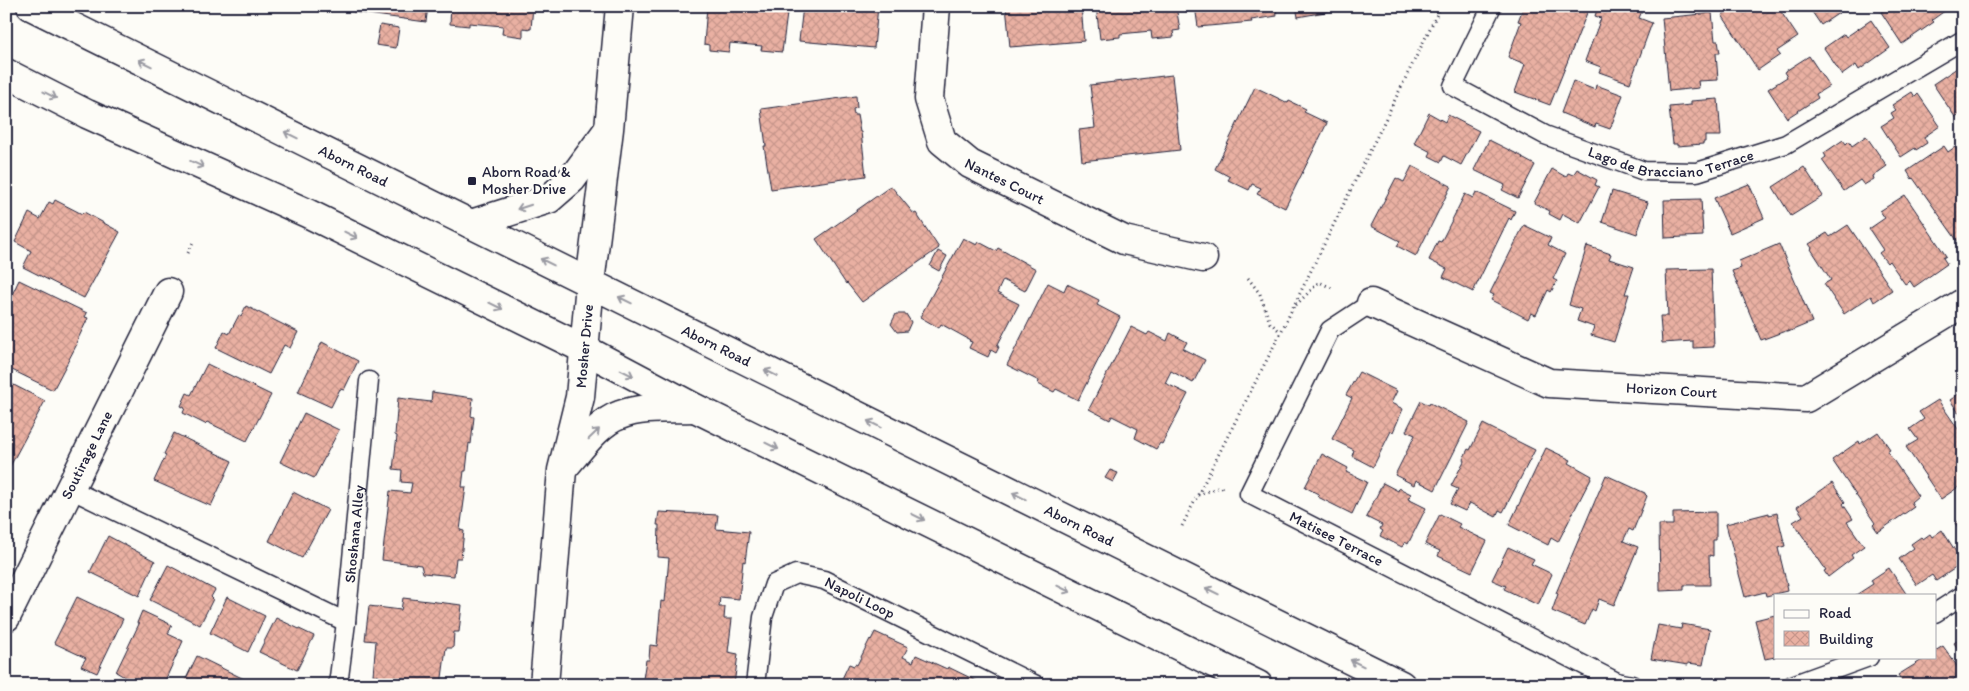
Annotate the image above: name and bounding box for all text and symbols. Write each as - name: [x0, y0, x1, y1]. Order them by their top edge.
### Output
- one-way arrow: [138, 58, 153, 68]
- one-way arrow: [42, 91, 57, 100]
- one-way arrow: [284, 130, 299, 139]
- street label: Aborn Road: [316, 141, 392, 191]
- street label: Lago de Bracciano Terrace: [1586, 142, 1756, 181]
- street label: Nantes Court: [962, 154, 1048, 208]
- one-way arrow: [189, 159, 204, 169]
- place label: Aborn Road & Mosher Drive: [482, 163, 571, 198]
- marker: Aborn Road & Mosher Drive: [466, 175, 478, 187]
- one-way arrow: [517, 203, 533, 213]
- one-way arrow: [343, 230, 358, 240]
- one-way arrow: [539, 256, 554, 266]
- one-way arrow: [618, 295, 633, 305]
- one-way arrow: [489, 301, 504, 311]
- street label: Mosher Drive: [572, 303, 597, 389]
- street label: Aborn Road: [679, 321, 755, 371]
- one-way arrow: [764, 367, 779, 377]
- one-way arrow: [619, 369, 634, 378]
- street label: Horizon Court: [1625, 379, 1718, 402]
- street label: Soutirage Lane: [57, 408, 116, 502]
- one-way arrow: [866, 418, 881, 428]
- one-way arrow: [588, 428, 600, 440]
- one-way arrow: [765, 441, 780, 451]
- street label: Shoshana Alley: [341, 484, 368, 584]
- one-way arrow: [1012, 491, 1027, 500]
- street label: Aborn Road: [1042, 501, 1118, 551]
- street label: Matisee Terrace: [1286, 507, 1386, 570]
- one-way arrow: [910, 513, 925, 523]
- street label: Napoli Loop: [822, 573, 898, 623]
- one-way arrow: [1056, 585, 1071, 594]
- one-way arrow: [1205, 586, 1220, 595]
- legend: [1774, 594, 1936, 658]
- text: Road: [1819, 604, 1852, 622]
- text: Building: [1819, 630, 1873, 648]
- one-way arrow: [1350, 658, 1365, 668]

